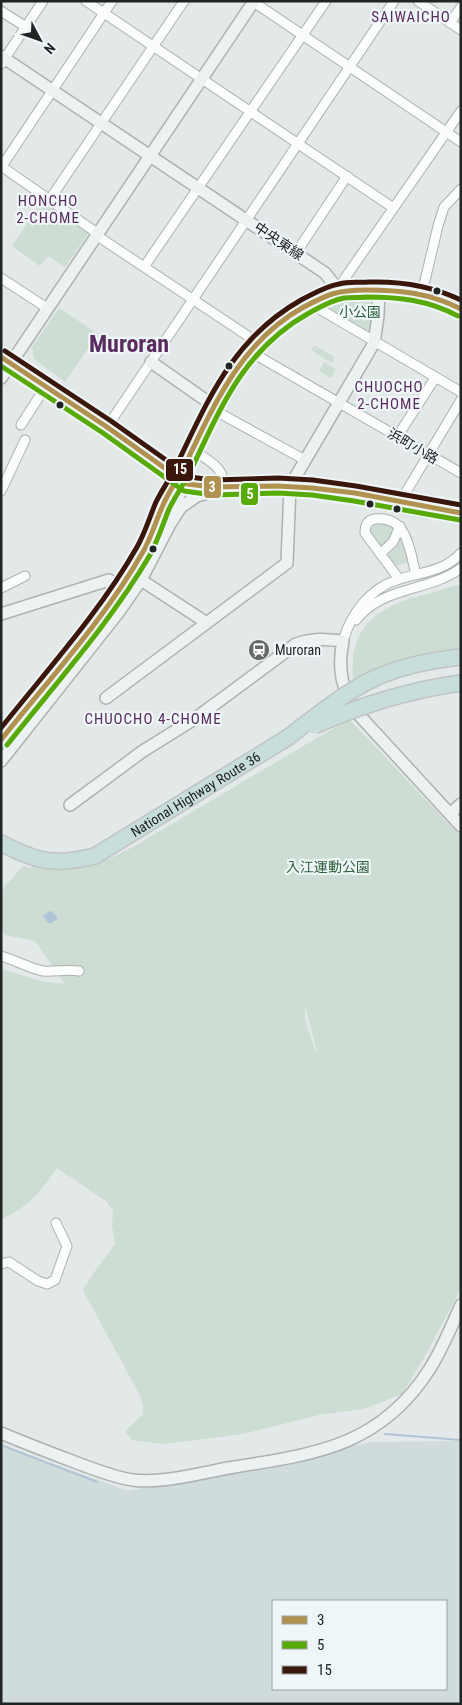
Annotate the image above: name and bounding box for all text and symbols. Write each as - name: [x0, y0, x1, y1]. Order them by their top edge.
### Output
- district label: SAIWAICHO: [371, 8, 451, 26]
- north arrow: [15, 15, 65, 65]
- text: N: [41, 40, 59, 57]
- district label: HONCHO 2-CHOME: [16, 192, 80, 227]
- street label: 中央東線: [251, 219, 307, 263]
- unlabelled marker: [432, 286, 442, 296]
- park label: 小公園: [339, 304, 381, 320]
- district label: Muroran: [89, 330, 169, 358]
- unlabelled marker: [224, 361, 234, 371]
- district label: CHUOCHO 2-CHOME: [354, 378, 424, 413]
- unlabelled marker: [55, 400, 65, 410]
- street label: 浜町小路: [385, 425, 441, 467]
- line badge: 15: [165, 458, 194, 482]
- text: 15: [173, 461, 187, 477]
- line badge: 3: [203, 475, 222, 499]
- text: 3: [208, 479, 216, 495]
- line badge: 5: [240, 482, 259, 506]
- text: 5: [246, 486, 254, 502]
- unlabelled marker: [365, 499, 375, 509]
- unlabelled marker: [392, 504, 402, 514]
- unlabelled marker: [148, 544, 158, 554]
- station icon: Muroran: [247, 638, 271, 662]
- place label: Muroran: [275, 642, 321, 658]
- district label: CHUOCHO 4-CHOME: [84, 710, 222, 728]
- street label: National Highway Route 36: [128, 748, 263, 840]
- park label: 入江運動公園: [286, 859, 370, 875]
- legend: [272, 1600, 447, 1690]
- text: 3: [317, 1611, 324, 1629]
- text: 5: [317, 1636, 324, 1654]
- text: 15: [317, 1661, 332, 1679]

